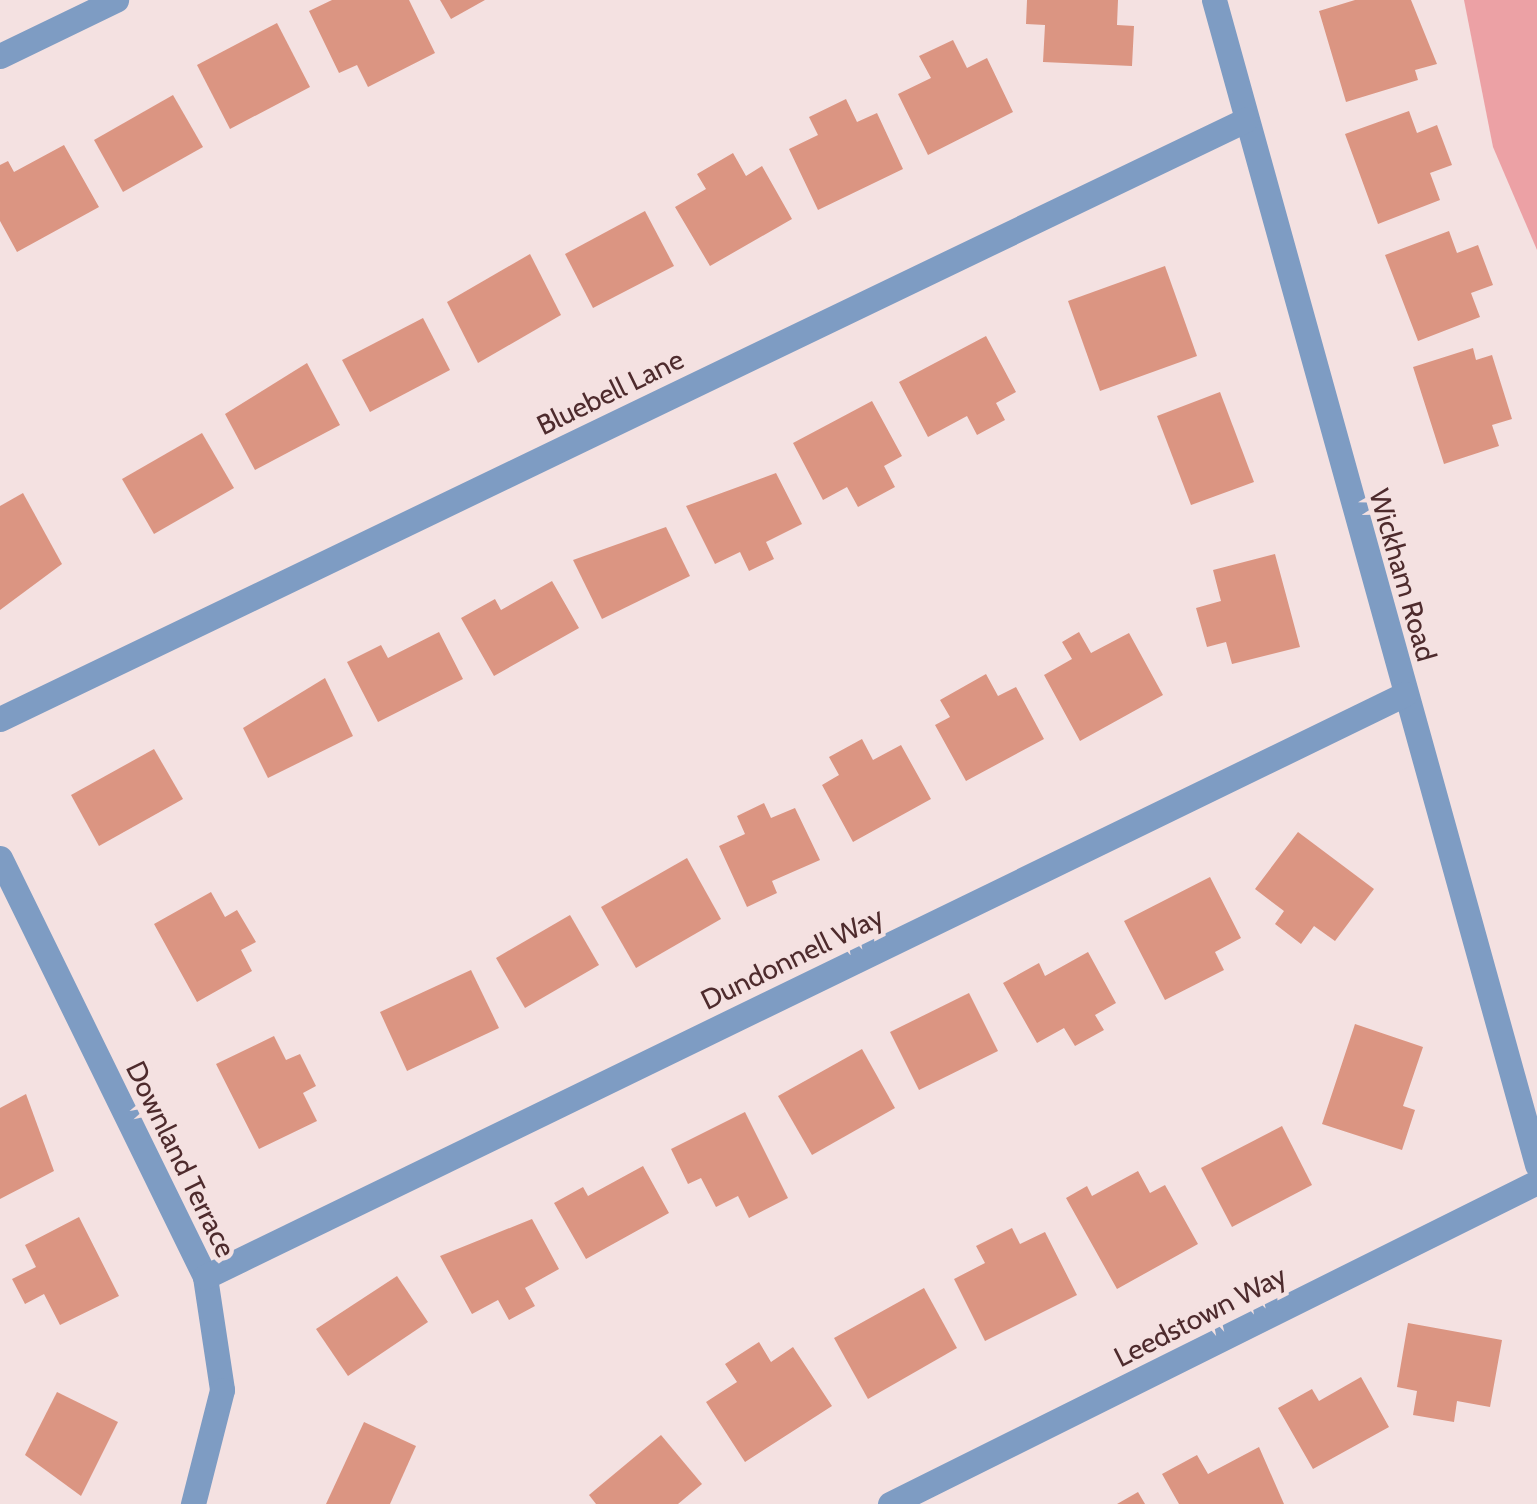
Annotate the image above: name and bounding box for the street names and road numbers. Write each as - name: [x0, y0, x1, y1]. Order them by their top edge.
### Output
- street label: Bluebell Lane: [531, 342, 689, 442]
- street label: Wickham Road: [1362, 485, 1444, 665]
- street label: Dundonnell Way: [695, 899, 889, 1017]
- street label: Downland Terrace: [119, 1056, 243, 1262]
- street label: Leedstown Way: [1108, 1258, 1292, 1374]

